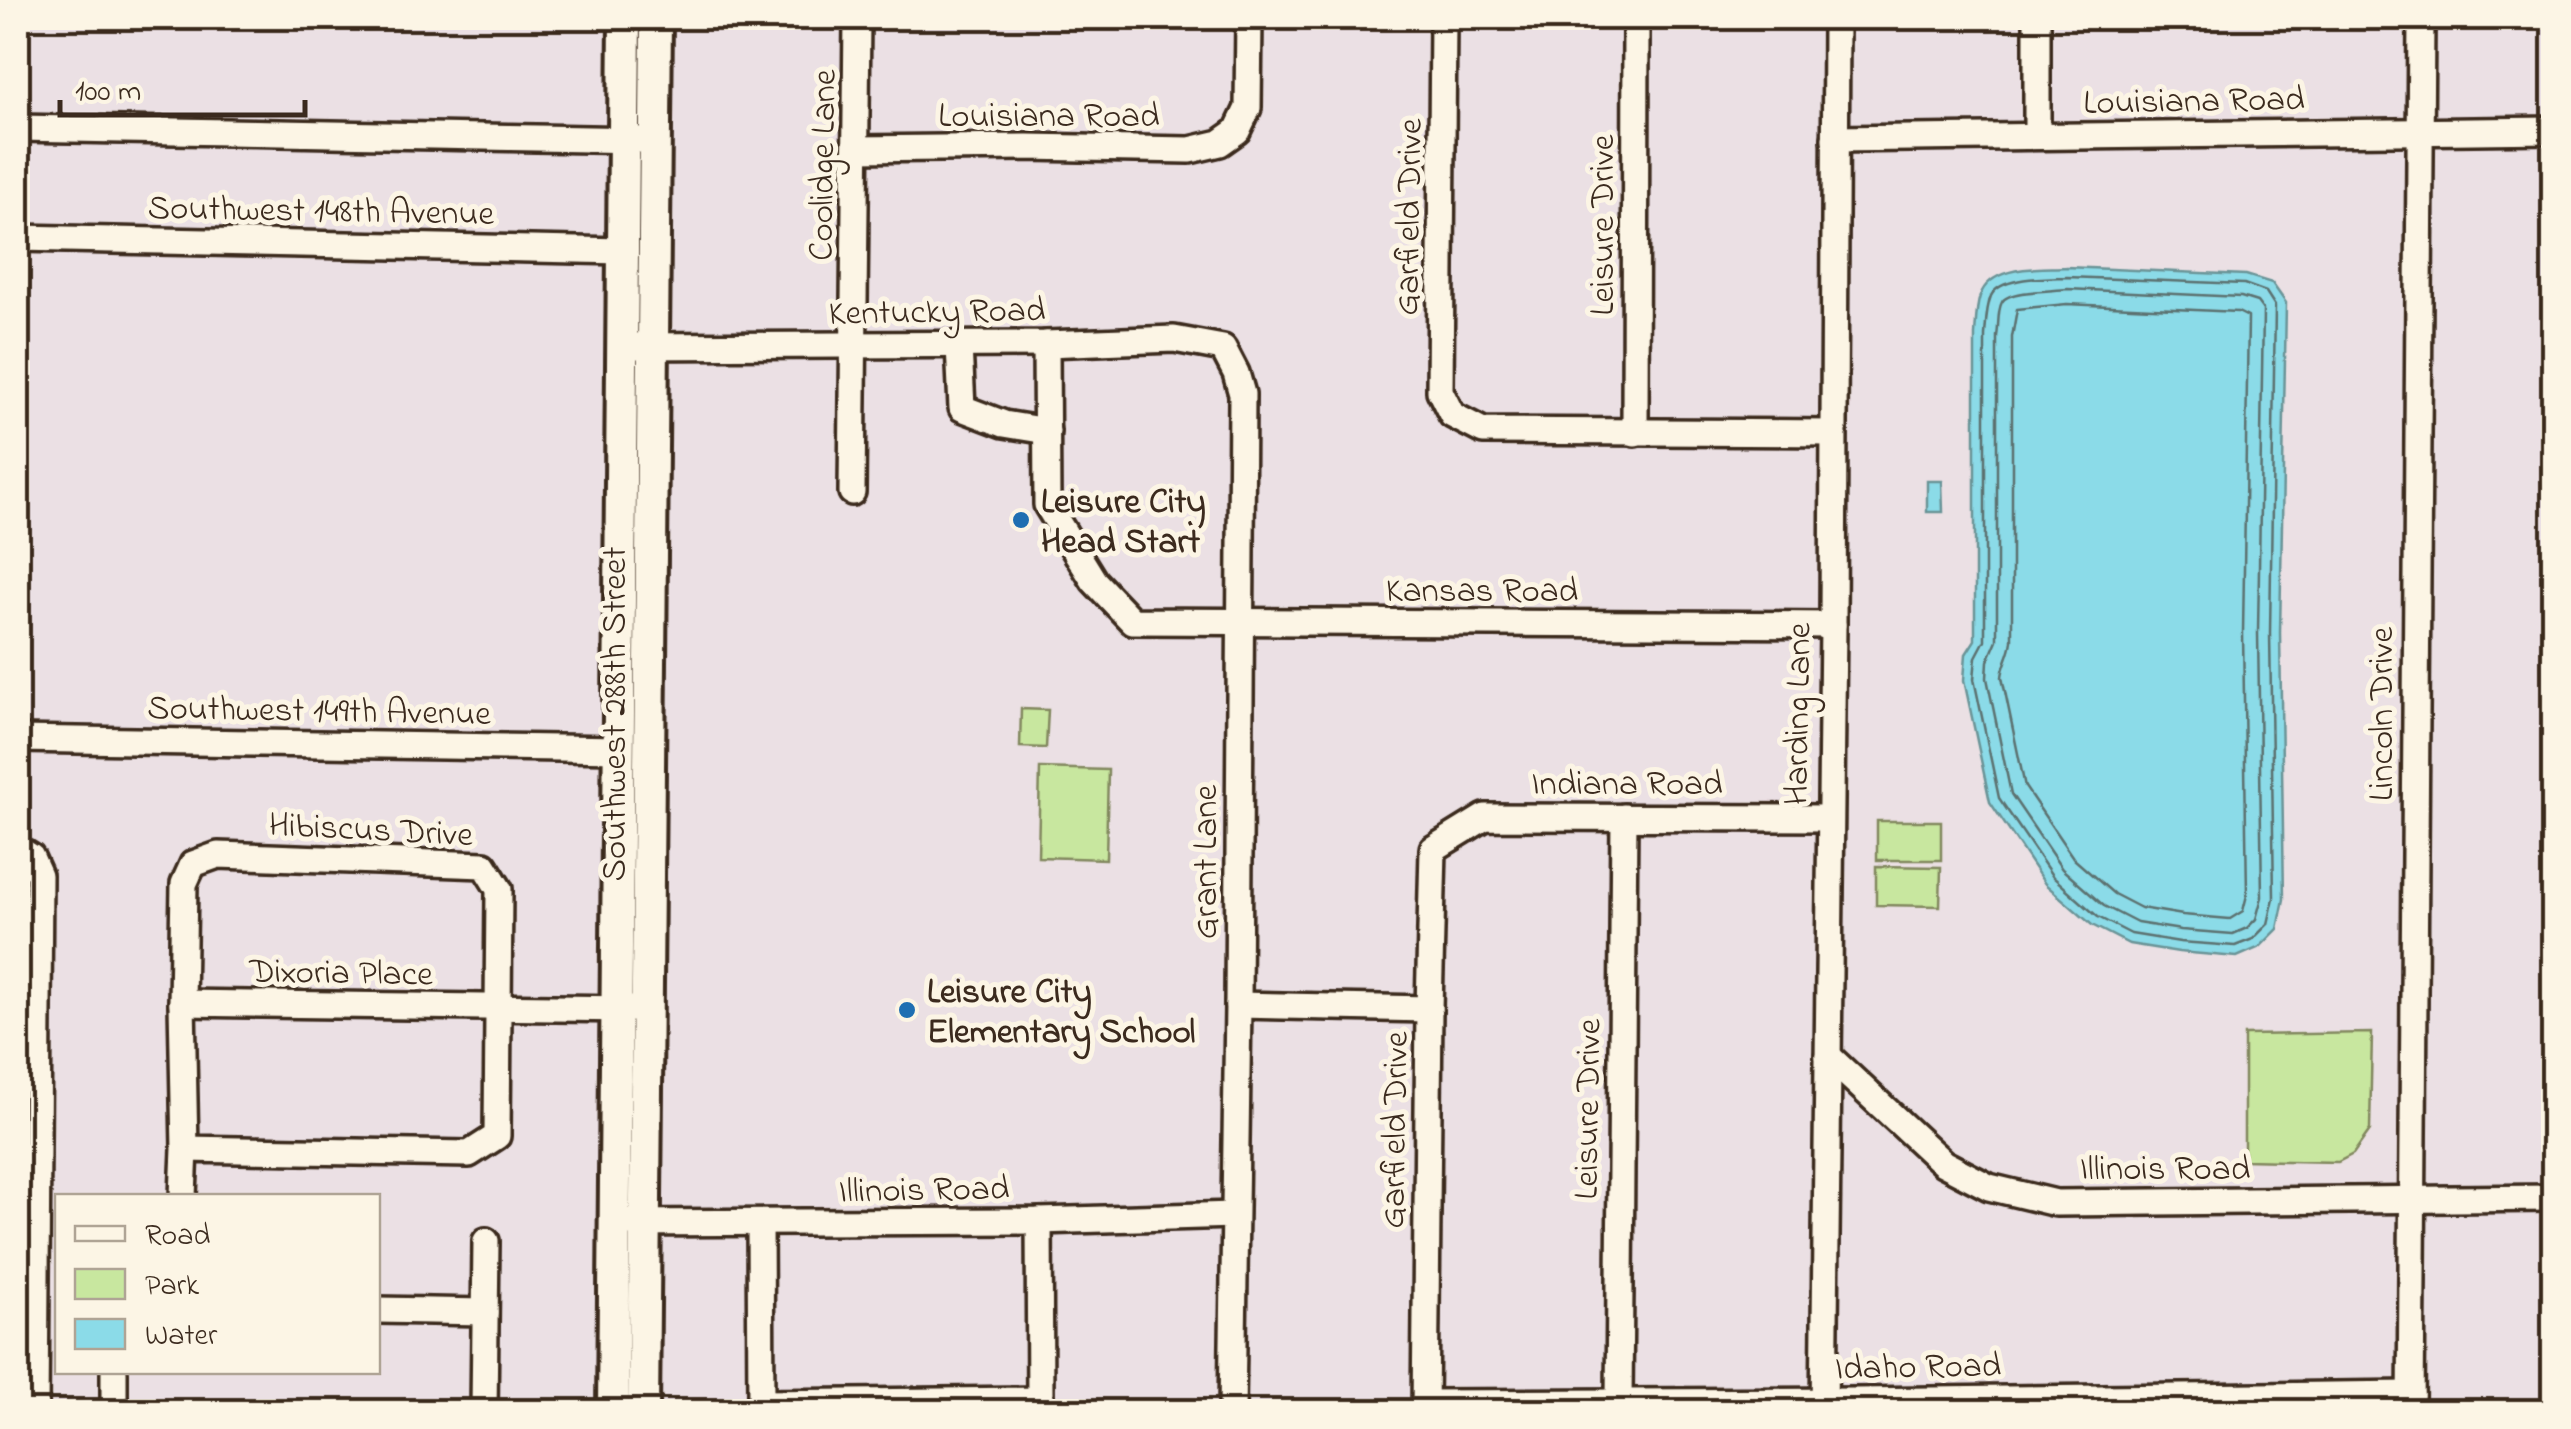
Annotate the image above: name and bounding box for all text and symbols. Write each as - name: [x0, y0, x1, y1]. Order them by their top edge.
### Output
- scale bar: [60, 55, 305, 117]
- street label: Coolidge Lane: [797, 69, 852, 261]
- text: 100 m: [75, 71, 141, 115]
- street label: Louisiana Road: [2083, 75, 2305, 130]
- street label: Louisiana Road: [938, 92, 1160, 143]
- street label: Garfield Drive: [1383, 118, 1438, 316]
- street label: Leisure Drive: [1579, 134, 1630, 316]
- street label: Southwest 148th Avenue: [147, 184, 495, 241]
- street label: Kentucky Road: [828, 286, 1046, 341]
- place label: Leisure City Head Start: [1041, 478, 1206, 569]
- marker: Leisure City Head Start: [1010, 509, 1032, 531]
- street label: Southwest 288th Street: [591, 546, 642, 881]
- street label: Kansas Road: [1386, 567, 1578, 618]
- street label: Harding Lane: [1772, 622, 1827, 806]
- street label: Lincoln Drive: [2358, 627, 2409, 801]
- street label: Southwest 149th Avenue: [147, 684, 492, 741]
- street label: Indiana Road: [1531, 760, 1723, 811]
- street label: Grant Lane: [1182, 785, 1233, 939]
- street label: Hibiscus Drive: [267, 801, 474, 862]
- street label: Dixoria Place: [248, 947, 434, 1002]
- place label: Leisure City Elementary School: [927, 968, 1196, 1060]
- marker: Leisure City Elementary School: [896, 999, 918, 1021]
- street label: Leisure Drive: [1562, 1018, 1617, 1200]
- street label: Garfield Drive: [1369, 1031, 1424, 1229]
- street label: Illinois Road: [2080, 1145, 2250, 1196]
- street label: Illinois Road: [838, 1165, 1010, 1218]
- legend: [55, 1194, 380, 1374]
- text: Road: [145, 1215, 210, 1259]
- text: Park: [145, 1265, 200, 1309]
- text: Water: [145, 1315, 218, 1359]
- street label: Idaho Road: [1834, 1342, 2002, 1395]

